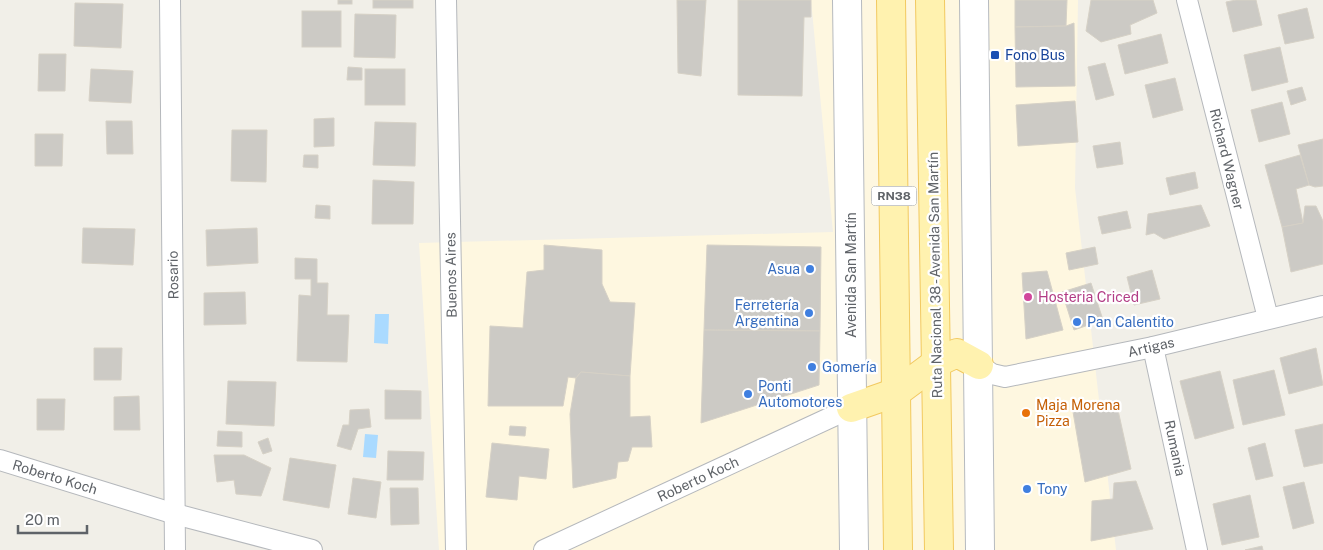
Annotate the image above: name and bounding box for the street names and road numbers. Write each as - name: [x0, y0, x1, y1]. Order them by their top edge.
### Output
- street label: Richard Wagner: [1207, 107, 1247, 211]
- street label: Ruta Nacional 38 - Avenida San Martín: [925, 152, 945, 398]
- road number: RN38: [872, 187, 916, 206]
- street label: Avenida San Martín: [843, 212, 859, 338]
- street label: Buenos Aires: [442, 232, 460, 318]
- street label: Rosario: [165, 250, 181, 300]
- street label: Artigas: [1126, 334, 1176, 360]
- street label: Rumania: [1161, 419, 1189, 477]
- street label: Roberto Koch: [655, 453, 741, 505]
- street label: Roberto Koch: [11, 457, 99, 497]

